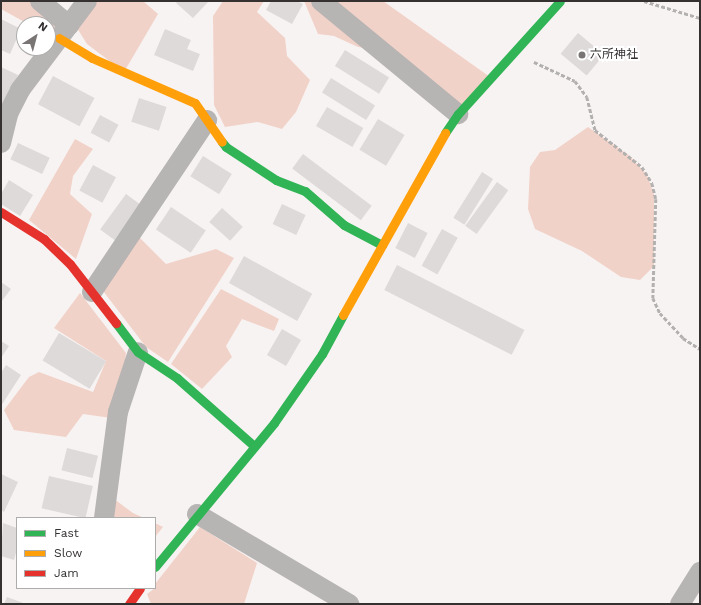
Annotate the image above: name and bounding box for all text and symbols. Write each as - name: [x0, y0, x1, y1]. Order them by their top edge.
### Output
- north arrow: [16, 16, 56, 56]
- text: N: [36, 19, 50, 34]
- place label: 六所神社: [590, 48, 638, 62]
- marker: 六所神社: [577, 50, 587, 60]
- legend: [16, 517, 156, 589]
- text: Fast: [54, 526, 79, 540]
- text: Slow: [54, 546, 82, 560]
- text: Jam: [54, 566, 79, 580]

